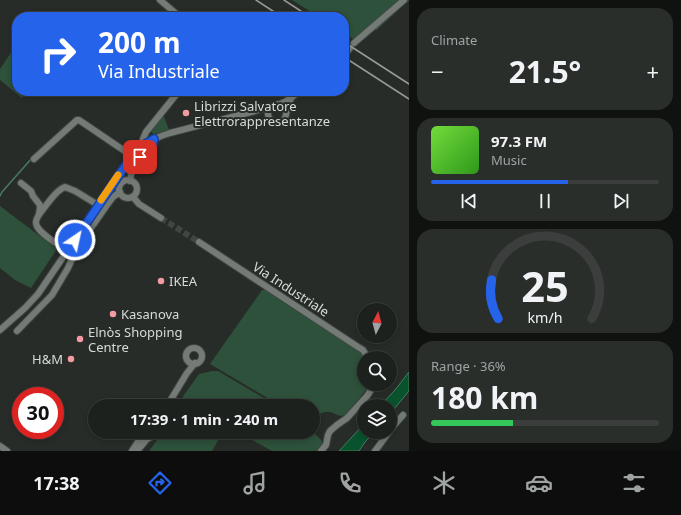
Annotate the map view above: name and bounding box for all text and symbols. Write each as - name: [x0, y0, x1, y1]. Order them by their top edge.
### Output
- text: 200 m: [98, 23, 181, 61]
- icon: right: [32, 28, 84, 80]
- text: Climate: [431, 31, 477, 49]
- text: 21.5°: [509, 51, 581, 92]
- text: −: [431, 56, 444, 86]
- text: +: [646, 56, 659, 86]
- text: Via Industriale: [98, 59, 220, 83]
- place label: Librizzi Salvatore Elettrorappresentanze: [194, 97, 330, 130]
- marker: Librizzi Salvatore Elettrorappresentanze: [181, 108, 191, 118]
- text: 97.3 FM: [491, 131, 547, 151]
- pin: [123, 140, 157, 174]
- icon: arrive: [129, 146, 151, 168]
- text: Music: [491, 151, 527, 169]
- icon: previous: [458, 190, 480, 212]
- icon: pause: [534, 190, 556, 212]
- icon: next: [610, 190, 632, 212]
- position arrow: [54, 219, 96, 261]
- text: 25: [521, 257, 569, 313]
- street label: Via Industriale: [249, 258, 333, 320]
- place label: IKEA: [169, 272, 198, 290]
- marker: IKEA: [156, 276, 166, 286]
- north arrow: [357, 303, 397, 343]
- map controls: [357, 303, 397, 439]
- place label: Kasanova: [121, 305, 179, 323]
- text: km/h: [527, 307, 563, 326]
- marker: Kasanova: [108, 309, 118, 319]
- place label: Elnòs Shopping Centre: [88, 323, 183, 356]
- marker: Elnòs Shopping Centre: [75, 334, 85, 344]
- place label: H&M: [32, 350, 63, 368]
- button: search: [357, 351, 397, 391]
- marker: H&M: [66, 354, 76, 364]
- text: Range · 36%: [431, 357, 506, 375]
- text: 180 km: [431, 377, 538, 418]
- speed limit sign: 30: [12, 387, 64, 439]
- button: layers: [357, 399, 397, 439]
- text: 17:39 · 1 min · 240 m: [130, 409, 278, 429]
- icon: directions: [146, 469, 174, 497]
- icon: music: [241, 469, 269, 497]
- icon: phone: [336, 469, 364, 497]
- icon: climate: [430, 469, 458, 497]
- icon: car: [525, 469, 553, 497]
- icon: filters: [620, 469, 648, 497]
- text: 17:38: [33, 471, 80, 495]

